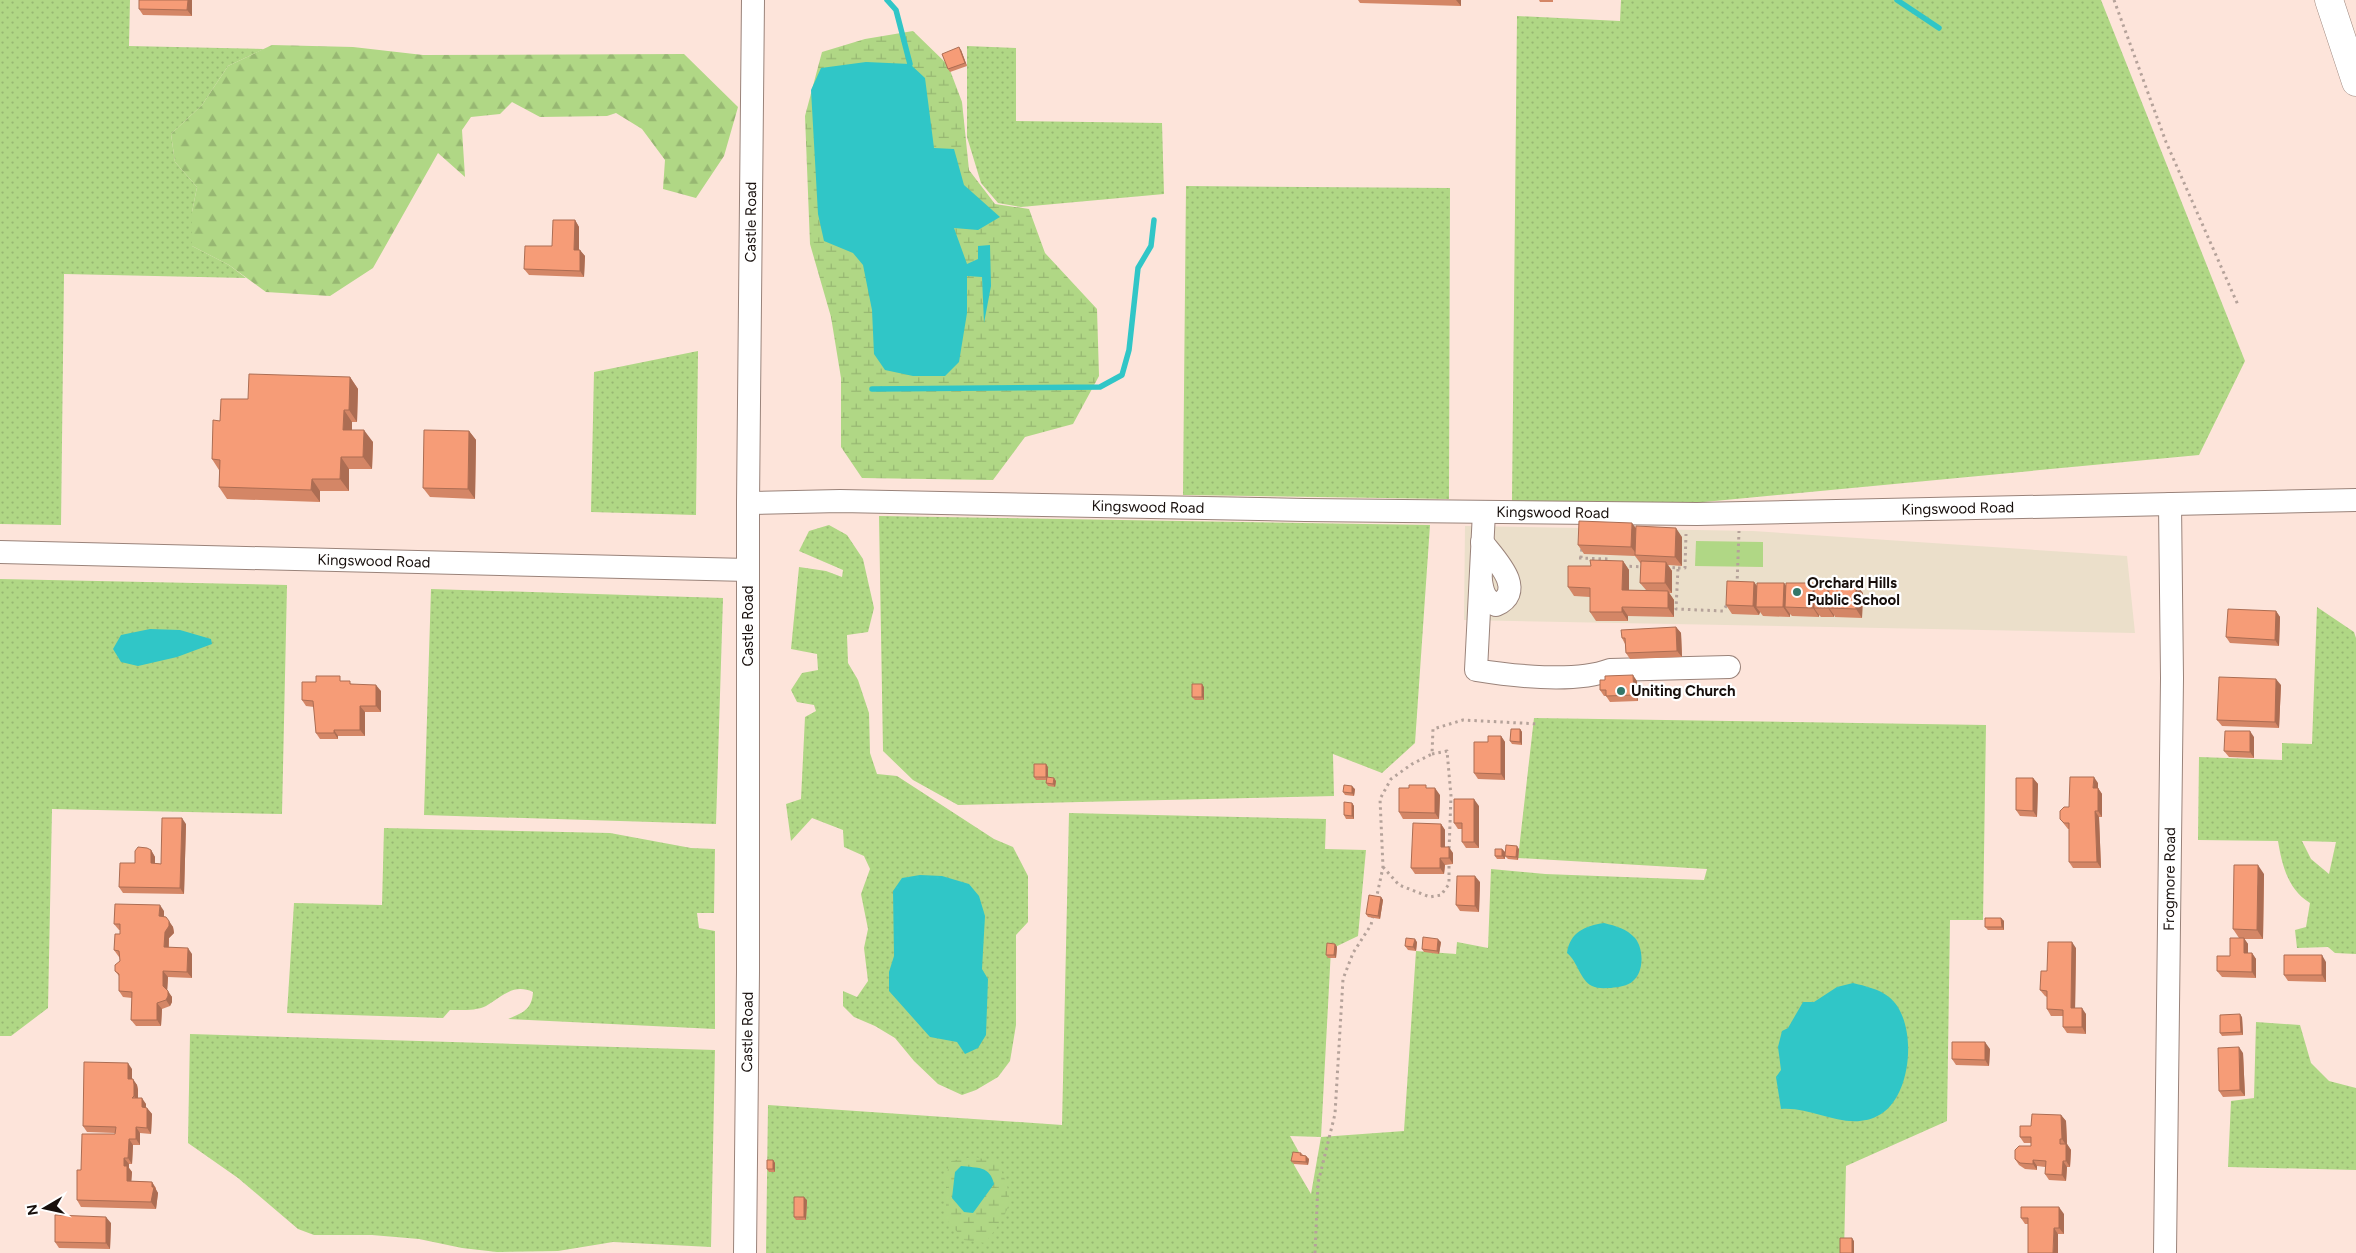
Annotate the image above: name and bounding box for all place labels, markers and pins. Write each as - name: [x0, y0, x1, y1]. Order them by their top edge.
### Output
- place label: Orchard Hills Public School: [1807, 574, 1900, 609]
- marker: Orchard Hills Public School: [1791, 586, 1803, 598]
- place label: Uniting Church: [1631, 682, 1735, 700]
- marker: Uniting Church: [1615, 685, 1627, 697]

